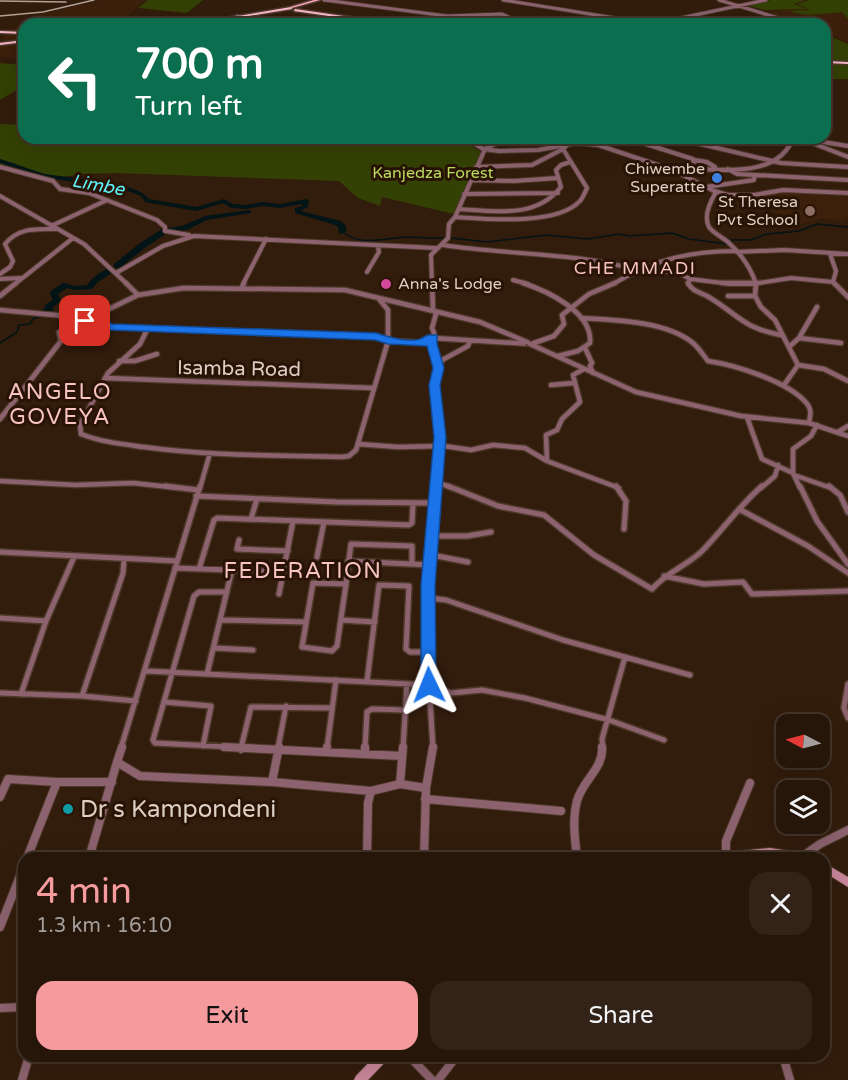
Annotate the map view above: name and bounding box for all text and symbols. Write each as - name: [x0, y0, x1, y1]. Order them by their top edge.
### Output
- text: 700 m: [135, 39, 264, 90]
- icon: left: [36, 42, 114, 120]
- text: Turn left: [135, 90, 242, 123]
- place label: Chiwembe Superatte: [625, 159, 705, 197]
- park label: Kanjedza Forest: [372, 163, 494, 183]
- water label: Limbe: [70, 170, 127, 201]
- marker: Chiwembe Superatte: [710, 171, 724, 185]
- place label: St Theresa Pvt School: [717, 192, 798, 230]
- marker: St Theresa Pvt School: [803, 204, 817, 218]
- district label: CHE MMADI: [574, 257, 696, 279]
- place label: Anna's Lodge: [398, 274, 502, 294]
- marker: Anna's Lodge: [379, 277, 393, 291]
- pin: [59, 295, 110, 346]
- icon: arrive: [68, 304, 101, 337]
- street label: Isamba Road: [177, 356, 301, 382]
- district label: ANGELO GOVEYA: [8, 379, 112, 430]
- district label: FEDERATION: [224, 558, 382, 584]
- position arrow: [397, 653, 461, 717]
- north arrow: [776, 714, 830, 768]
- map controls: [776, 714, 830, 834]
- button: layers: [776, 780, 830, 834]
- place label: Dr s Kampondeni: [80, 795, 276, 824]
- marker: Dr s Kampondeni: [61, 802, 75, 816]
- text: 4 min: [36, 870, 132, 913]
- button: close: [749, 872, 812, 935]
- text: 1.3 km · 16:10: [36, 914, 172, 938]
- button: Exit: [36, 981, 418, 1050]
- button: Share: [430, 981, 812, 1050]

